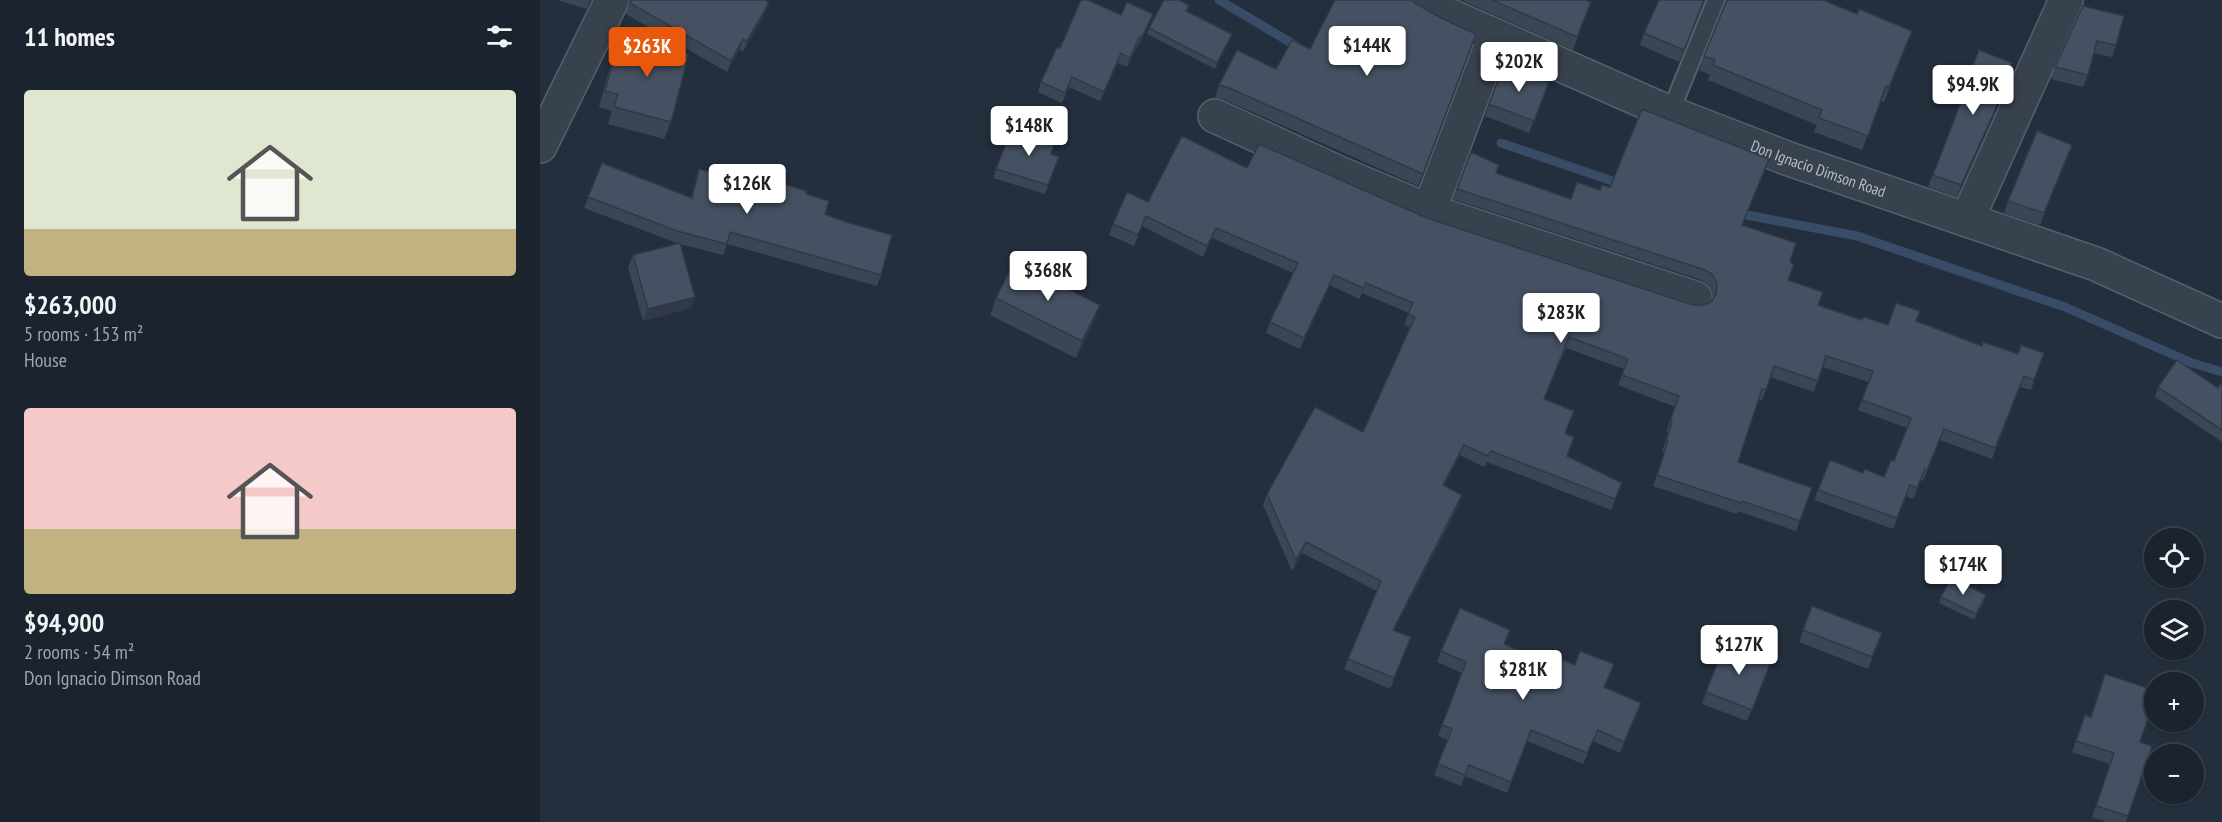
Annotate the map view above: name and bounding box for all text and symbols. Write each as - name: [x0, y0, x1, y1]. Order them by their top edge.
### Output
- text: 11 homes: [24, 20, 115, 53]
- icon: filters: [483, 20, 516, 53]
- pin: $144K: [1325, 26, 1409, 77]
- pin: $263K: [605, 27, 689, 78]
- text: $144K: [1343, 32, 1391, 58]
- text: $263K: [623, 33, 671, 59]
- pin: $202K: [1477, 42, 1561, 93]
- text: $202K: [1495, 48, 1543, 74]
- pin: $94.9K: [1924, 65, 2022, 116]
- text: $94.9K: [1947, 71, 1999, 97]
- pin: $148K: [987, 106, 1071, 157]
- text: $148K: [1005, 112, 1053, 138]
- icon: home: [216, 129, 324, 237]
- street label: Don Ignacio Dimson Road: [1748, 135, 1889, 201]
- pin: $126K: [705, 164, 789, 215]
- text: $126K: [723, 170, 771, 196]
- pin: $368K: [1006, 251, 1090, 302]
- text: $368K: [1024, 257, 1072, 283]
- text: $263,000: [24, 288, 117, 321]
- pin: $283K: [1519, 293, 1603, 344]
- text: $283K: [1537, 299, 1585, 325]
- text: 5 rooms · 153 m²: [24, 321, 143, 347]
- text: House: [24, 347, 67, 373]
- icon: home: [216, 447, 324, 555]
- map controls: [2144, 528, 2204, 804]
- button: locate: [2144, 528, 2204, 588]
- pin: $174K: [1921, 545, 2005, 596]
- text: $174K: [1939, 551, 1987, 577]
- button: layers: [2144, 600, 2204, 660]
- text: $94,900: [24, 606, 104, 639]
- pin: $127K: [1697, 625, 1781, 676]
- text: $127K: [1715, 631, 1763, 657]
- text: 2 rooms · 54 m²: [24, 639, 134, 665]
- pin: $281K: [1481, 650, 1565, 701]
- text: $281K: [1499, 656, 1547, 682]
- text: Don Ignacio Dimson Road: [24, 665, 201, 691]
- button: +: [2144, 672, 2204, 732]
- button: −: [2144, 744, 2204, 804]

